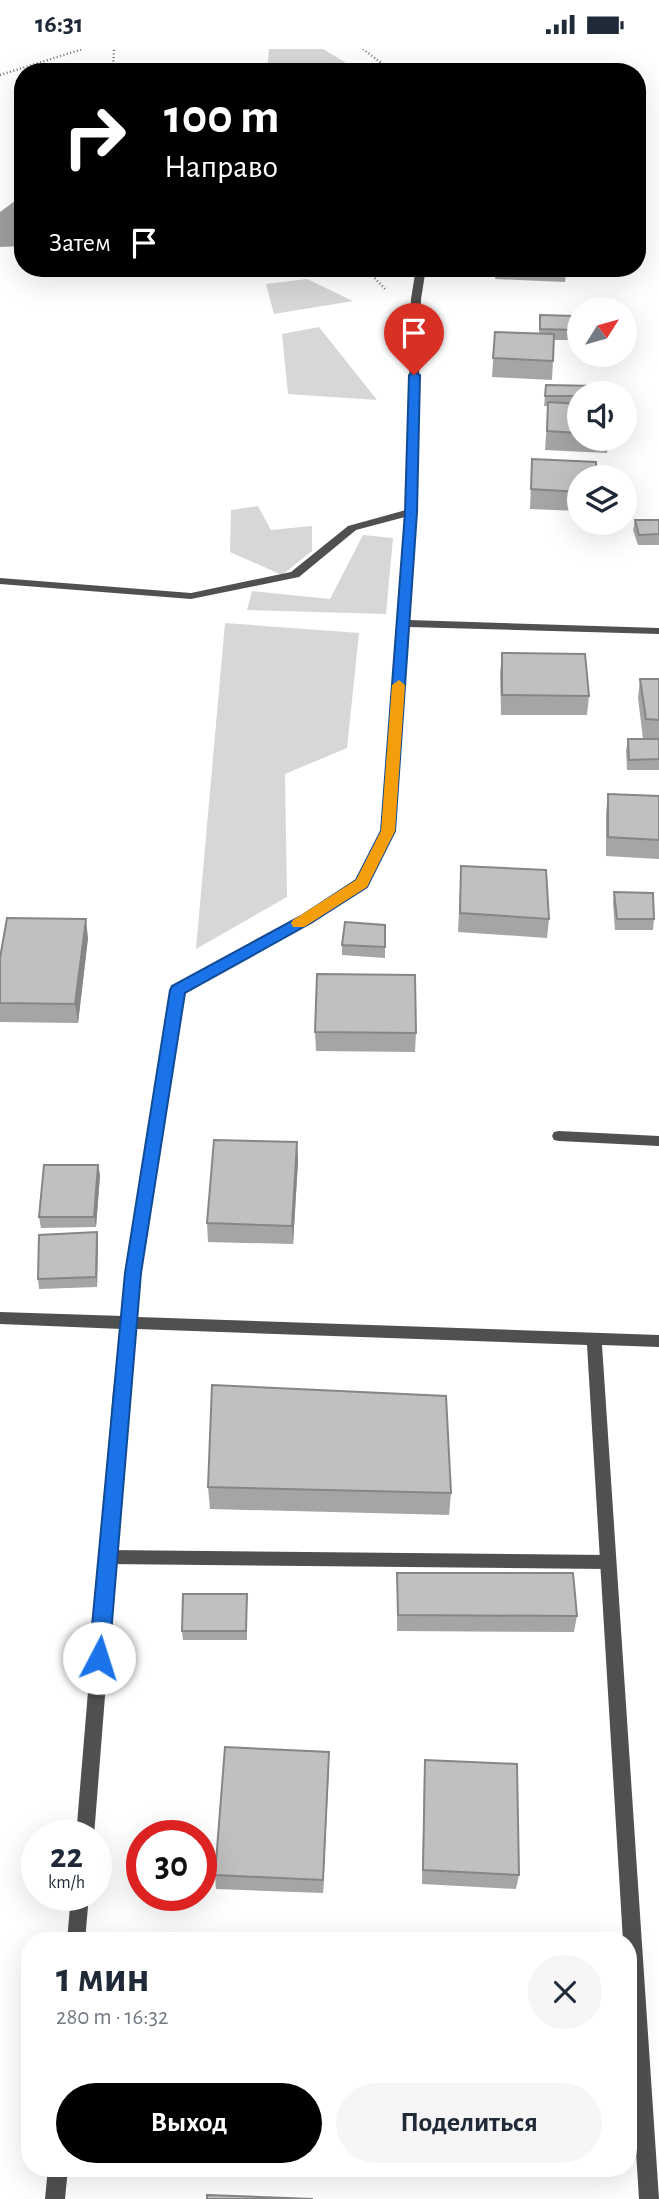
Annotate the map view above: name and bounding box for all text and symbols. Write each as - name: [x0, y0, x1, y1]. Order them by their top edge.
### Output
- text: 16:31: [35, 11, 83, 37]
- icon: right: [49, 91, 140, 182]
- text: 100 m: [164, 93, 280, 142]
- text: Направо: [164, 151, 278, 183]
- icon: arrive: [125, 224, 163, 262]
- text: Затем: [49, 230, 111, 256]
- north arrow: [567, 297, 637, 367]
- map controls: [567, 297, 637, 535]
- pin: [384, 303, 444, 375]
- icon: arrive: [395, 314, 433, 352]
- button: sound: [567, 381, 637, 451]
- button: layers: [567, 465, 637, 535]
- position arrow: [62, 1621, 136, 1695]
- speed limit sign: 30: [126, 1820, 217, 1911]
- text: 22: [50, 1839, 83, 1874]
- text: km/h: [48, 1874, 85, 1892]
- button: close: [528, 1955, 602, 2029]
- text: 1 мин: [56, 1957, 150, 1999]
- text: 280 m · 16:32: [56, 2006, 169, 2029]
- button: Выход: [56, 2083, 322, 2163]
- button: Поделиться: [336, 2083, 602, 2163]

